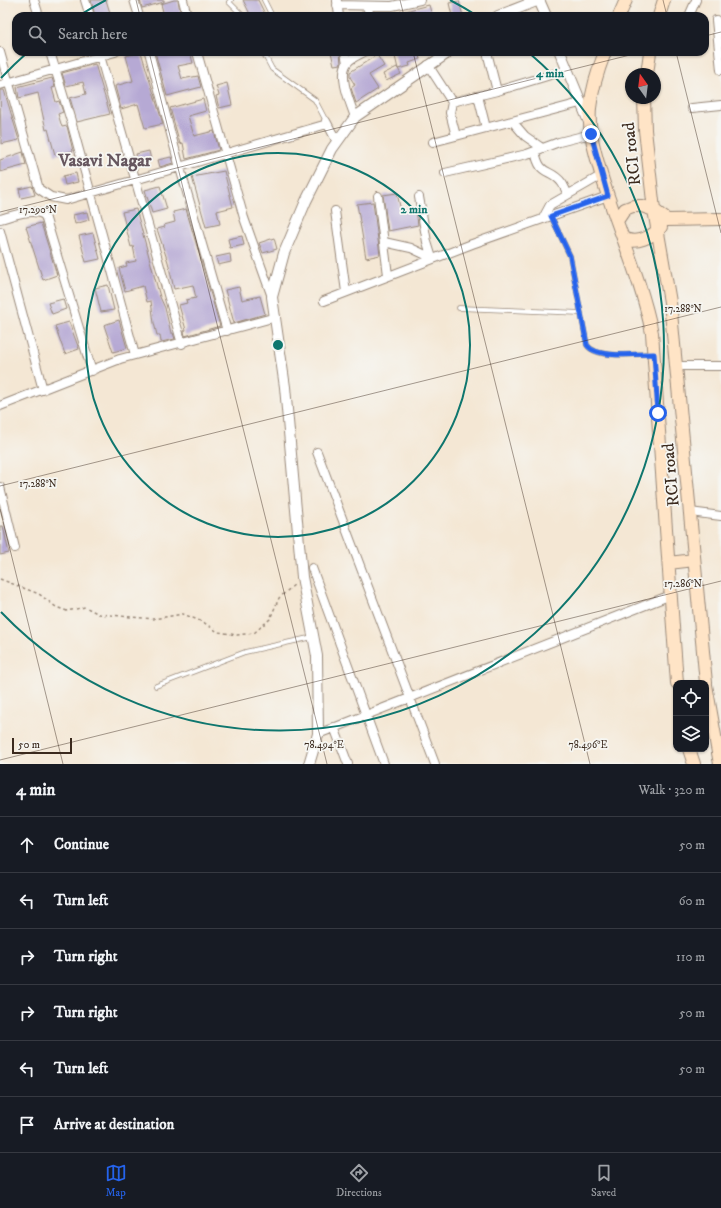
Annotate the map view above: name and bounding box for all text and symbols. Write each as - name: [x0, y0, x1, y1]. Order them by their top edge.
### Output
- search box: [12, 12, 709, 56]
- icon: search: [26, 23, 48, 45]
- text: Search here: [58, 25, 127, 44]
- text: 4 min: [535, 66, 565, 81]
- north arrow: [625, 68, 661, 104]
- street label: RCI road: [618, 121, 646, 187]
- route end: [582, 125, 600, 143]
- district label: Vasavi Nagar: [57, 150, 152, 172]
- text: 2 min: [401, 202, 428, 217]
- text: 17.290°N: [19, 204, 57, 216]
- text: 17.288°N: [664, 303, 702, 315]
- centre of rings: [271, 338, 285, 352]
- route start: [649, 404, 667, 422]
- street label: RCI road: [657, 442, 685, 507]
- text: 17.288°N: [19, 478, 57, 490]
- text: 17.286°N: [664, 578, 702, 590]
- map controls: [673, 680, 709, 752]
- button: locate: [673, 680, 709, 716]
- button: layers: [673, 716, 709, 752]
- scale bar: [12, 736, 72, 755]
- text: 50 m: [18, 738, 40, 752]
- text: 78.494°E: [304, 739, 344, 751]
- text: 78.496°E: [569, 739, 607, 751]
- text: 4 min: [16, 779, 55, 801]
- text: Walk · 320 m: [639, 782, 705, 798]
- icon: ahead: [16, 834, 38, 856]
- text: Continue: [54, 835, 109, 854]
- text: 50 m: [679, 837, 705, 853]
- icon: left: [16, 890, 38, 912]
- text: Turn left: [54, 891, 108, 910]
- text: 60 m: [679, 893, 705, 909]
- icon: right: [16, 946, 38, 968]
- text: Turn right: [54, 947, 117, 966]
- text: 110 m: [676, 949, 705, 965]
- icon: right: [16, 1002, 38, 1024]
- text: Turn right: [54, 1003, 117, 1022]
- text: 50 m: [679, 1005, 705, 1021]
- icon: left: [16, 1058, 38, 1080]
- text: Turn left: [54, 1059, 108, 1078]
- text: 50 m: [679, 1061, 705, 1077]
- icon: arrive: [16, 1114, 38, 1136]
- text: Arrive at destination: [54, 1115, 174, 1134]
- tab: Map: [105, 1162, 127, 1200]
- tab: Directions: [336, 1162, 382, 1200]
- tab: Saved: [591, 1162, 616, 1200]

